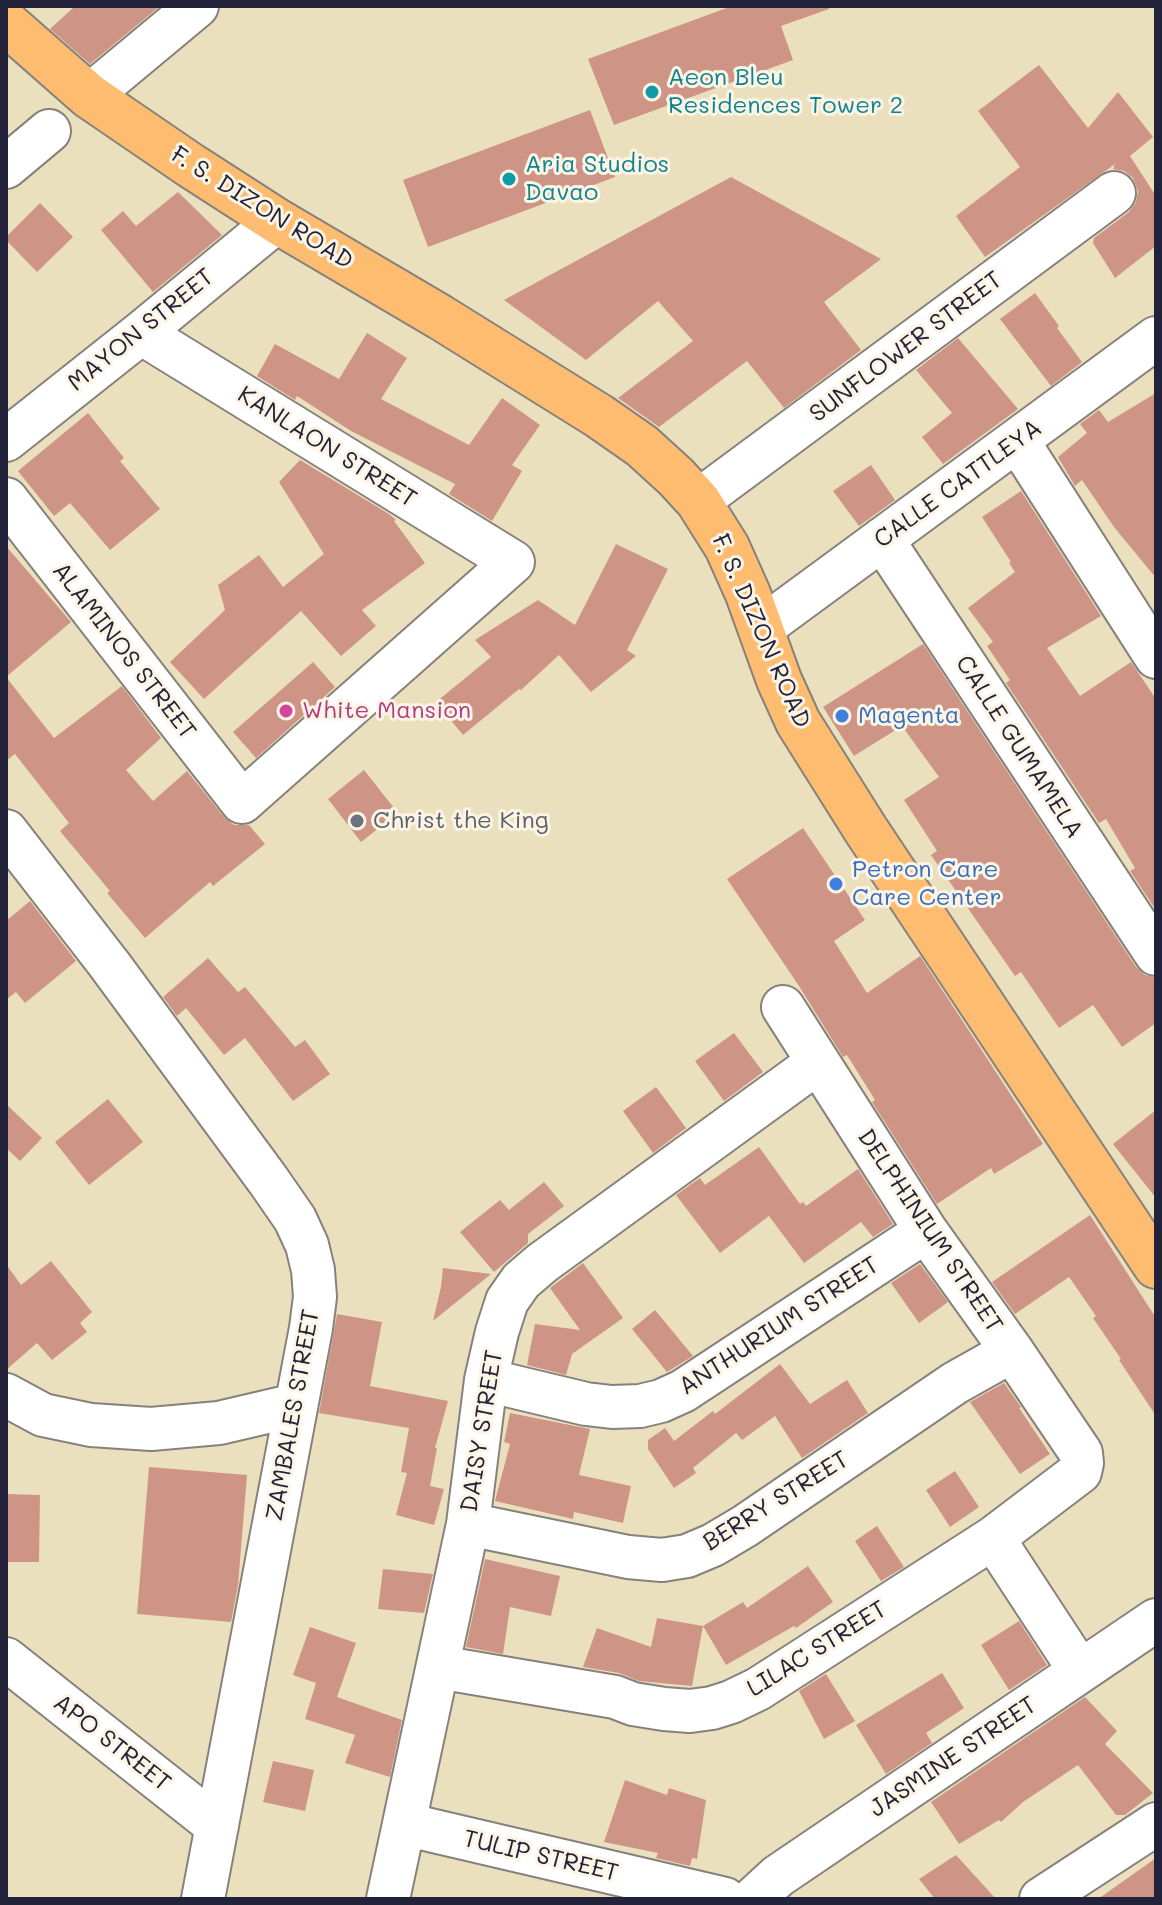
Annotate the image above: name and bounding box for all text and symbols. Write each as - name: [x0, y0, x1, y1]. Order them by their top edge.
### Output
- place label: Aeon Bleu Residences Tower 2: [668, 64, 903, 120]
- marker: Aeon Bleu Residences Tower 2: [643, 83, 661, 101]
- street label: F. S. DIZON ROAD: [166, 140, 358, 276]
- place label: Aria Studios Davao: [525, 151, 669, 207]
- marker: Aria Studios Davao: [500, 170, 518, 188]
- street label: MAYON STREET: [62, 262, 220, 398]
- street label: SUNFLOWER STREET: [804, 265, 1008, 429]
- street label: KANLAON STREET: [232, 380, 422, 514]
- street label: CALLE CATTLEYA: [869, 414, 1047, 554]
- street label: F. S. DIZON ROAD: [705, 530, 817, 732]
- street label: ALAMINOS STREET: [46, 557, 202, 745]
- street label: CALLE GUMAMELA: [949, 650, 1089, 844]
- place label: White Mansion: [302, 697, 471, 725]
- marker: White Mansion: [277, 702, 295, 720]
- place label: Magenta: [858, 702, 960, 730]
- marker: Magenta: [833, 707, 851, 725]
- place label: Christ the King: [373, 807, 549, 835]
- marker: Christ the King: [348, 812, 366, 830]
- place label: Petron Care Care Center: [852, 856, 1001, 912]
- marker: Petron Care Care Center: [827, 875, 845, 893]
- street label: DELPHINIUM STREET: [851, 1124, 1009, 1338]
- street label: ANTHURIUM STREET: [674, 1251, 884, 1401]
- street label: ZAMBALES STREET: [260, 1307, 326, 1523]
- street label: DAISY STREET: [455, 1348, 509, 1514]
- street label: BERRY STREET: [698, 1445, 854, 1557]
- street label: LILAC STREET: [742, 1595, 892, 1703]
- street label: APO STREET: [48, 1688, 176, 1798]
- street label: JASMINE STREET: [864, 1690, 1042, 1824]
- street label: TULIP STREET: [461, 1824, 621, 1888]

